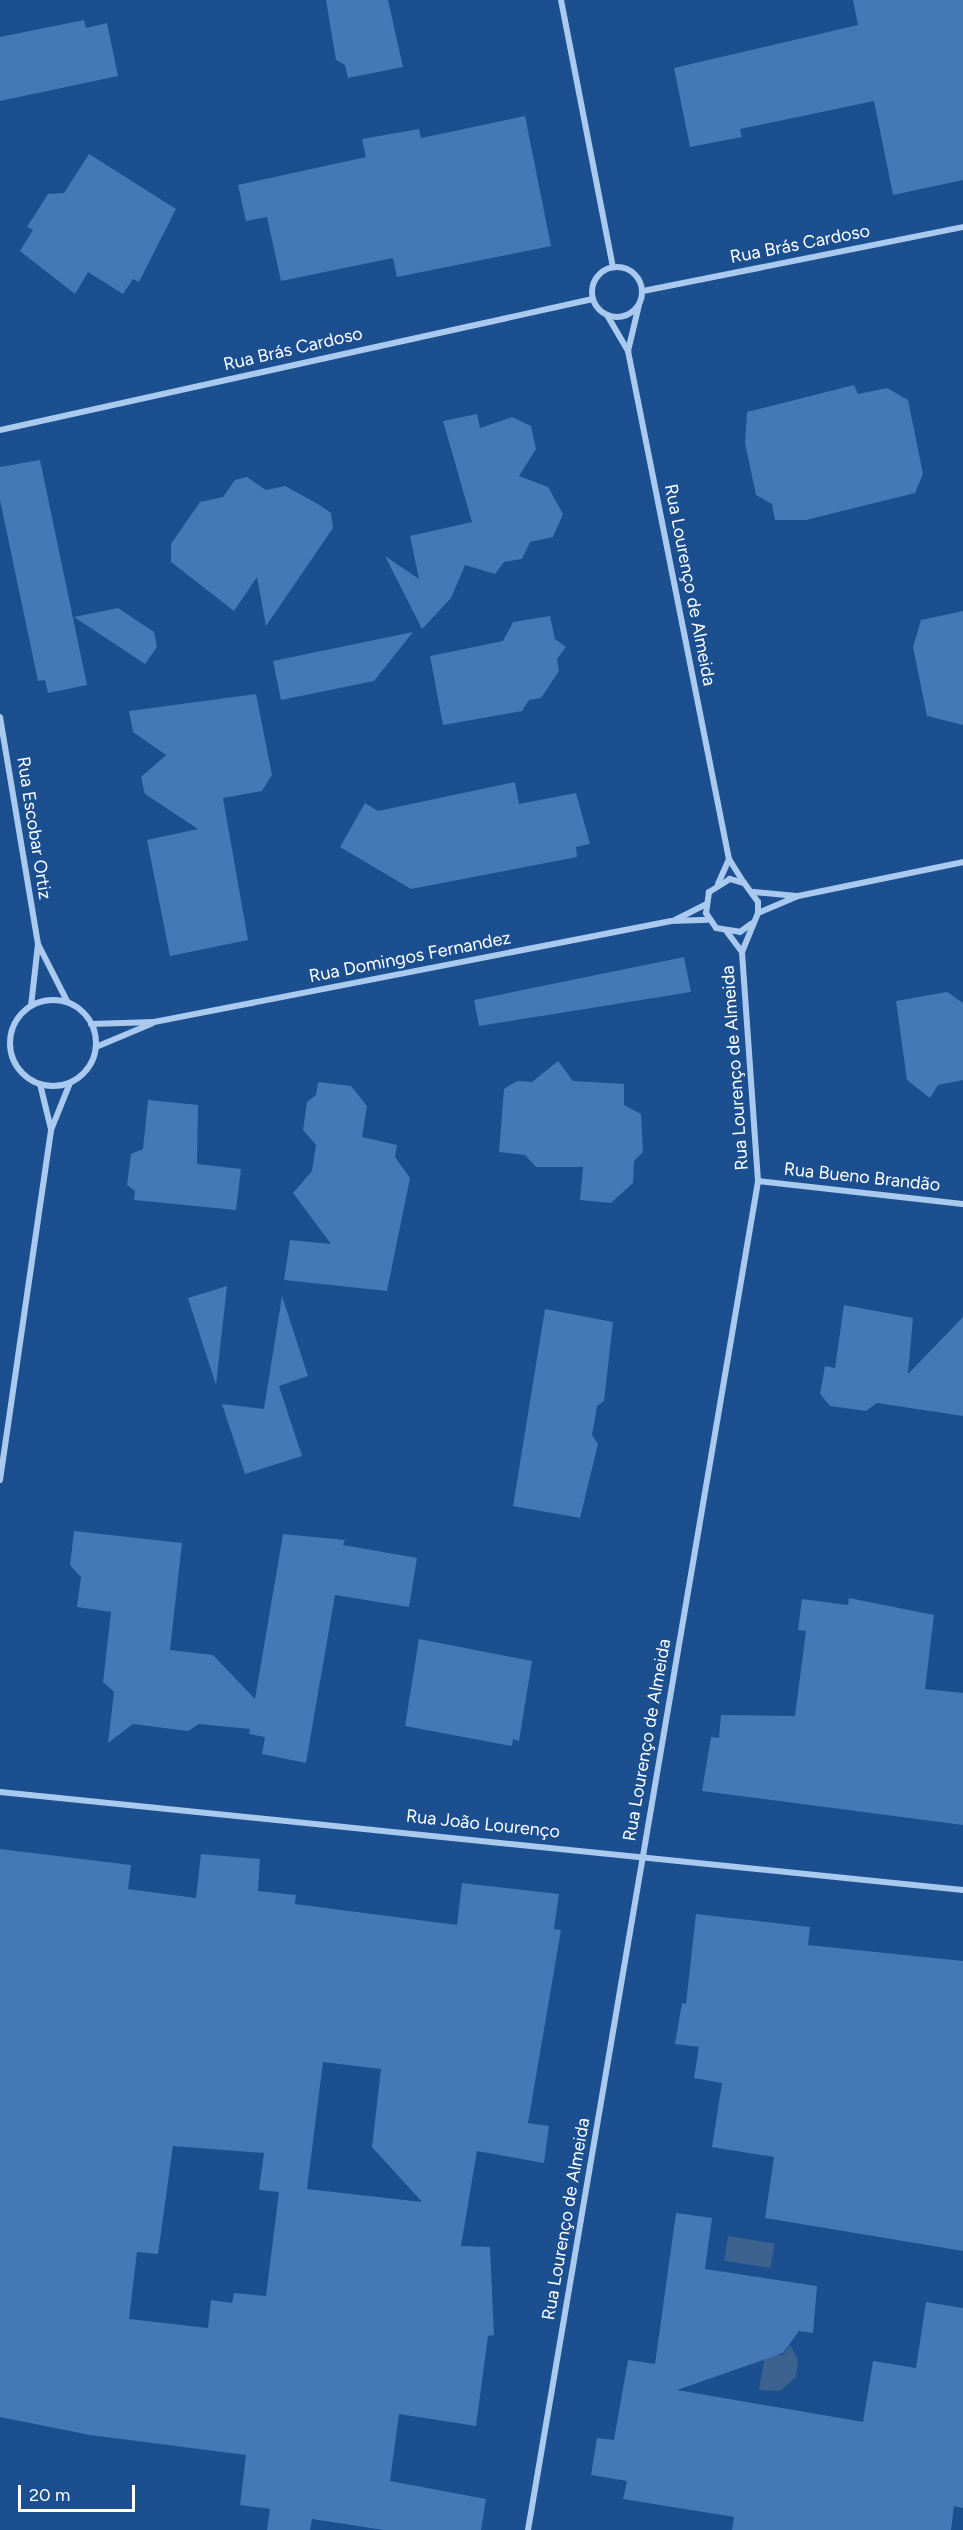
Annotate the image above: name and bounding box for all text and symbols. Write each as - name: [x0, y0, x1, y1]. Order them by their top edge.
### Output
- street label: Rua Brás Cardoso: [728, 220, 872, 268]
- street label: Rua Brás Cardoso: [221, 322, 365, 376]
- street label: Rua Lourenço de Almeida: [660, 482, 720, 688]
- street label: Rua Escobar Ortiz: [12, 755, 56, 901]
- street label: Rua Domingos Fernandez: [307, 927, 513, 987]
- street label: Rua Lourenço de Almeida: [717, 965, 753, 1171]
- street label: Rua Bueno Brandão: [783, 1158, 941, 1196]
- street label: Rua Lourenço de Almeida: [619, 1637, 675, 1843]
- street label: Rua João Lourenço: [405, 1805, 561, 1843]
- street label: Rua Lourenço de Almeida: [538, 2116, 594, 2322]
- scale bar: [21, 2473, 138, 2511]
- text: 20 m: [29, 2484, 70, 2506]

